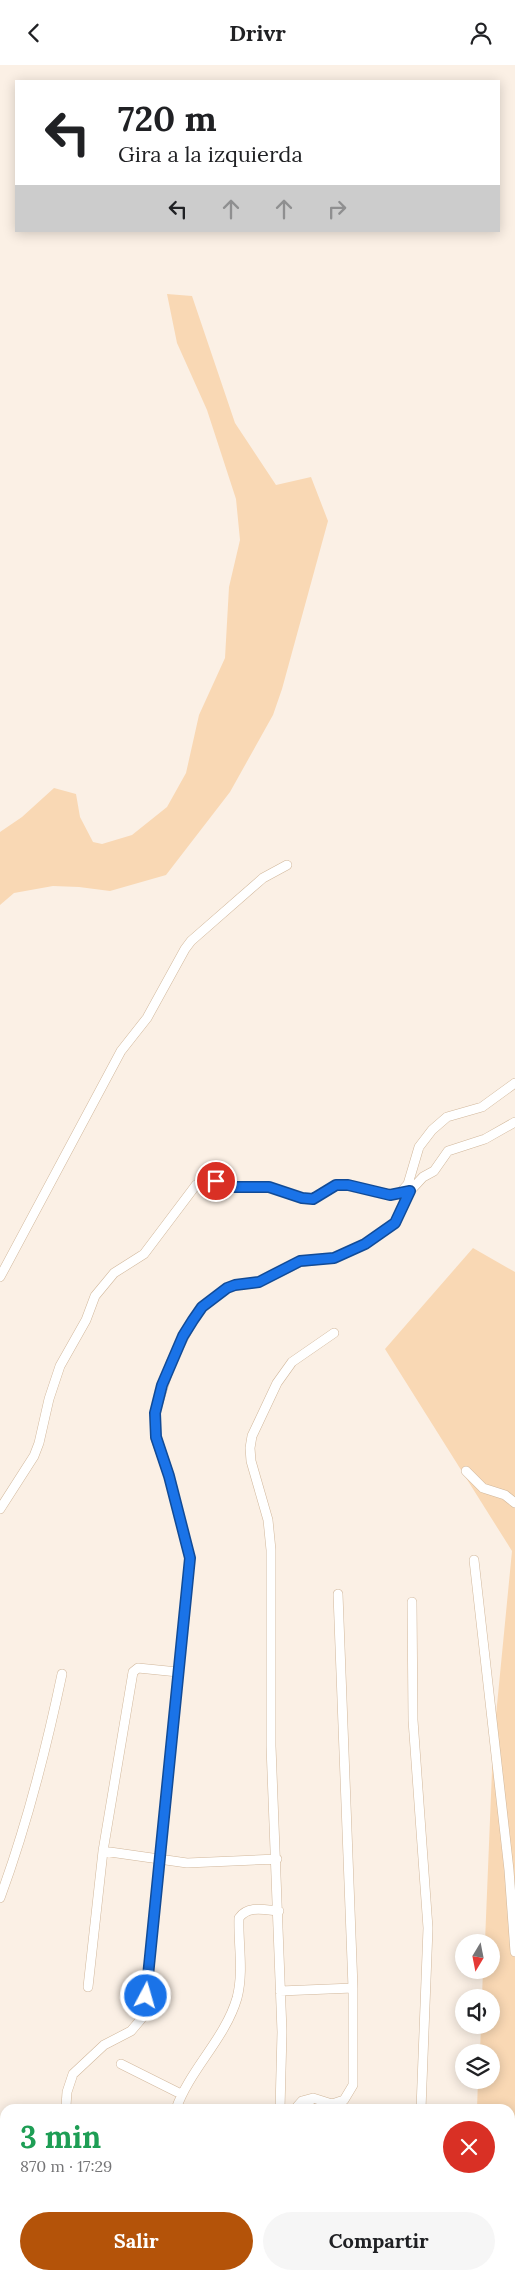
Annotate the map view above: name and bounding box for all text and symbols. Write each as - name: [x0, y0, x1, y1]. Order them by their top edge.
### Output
- icon: back: [20, 19, 48, 47]
- text: Drivr: [229, 19, 286, 47]
- icon: person: [467, 19, 495, 47]
- text: 720 m: [118, 96, 217, 141]
- icon: left: [35, 100, 100, 165]
- text: Gira a la izquierda: [118, 140, 303, 168]
- icon: left: [164, 195, 192, 223]
- icon: ahead: [217, 195, 245, 223]
- icon: ahead: [270, 195, 298, 223]
- icon: right: [323, 195, 351, 223]
- pin: [195, 1160, 237, 1202]
- icon: arrive: [202, 1167, 230, 1195]
- north arrow: [455, 1934, 500, 1979]
- map controls: [455, 1934, 500, 2089]
- position arrow: [119, 1969, 171, 2021]
- button: sound: [455, 1989, 500, 2034]
- button: layers: [455, 2044, 500, 2089]
- text: 3 min: [20, 2118, 101, 2156]
- button: close: [443, 2121, 495, 2173]
- text: 870 m · 17:29: [20, 2156, 112, 2176]
- button: Salir: [20, 2212, 253, 2270]
- button: Compartir: [263, 2212, 495, 2270]

